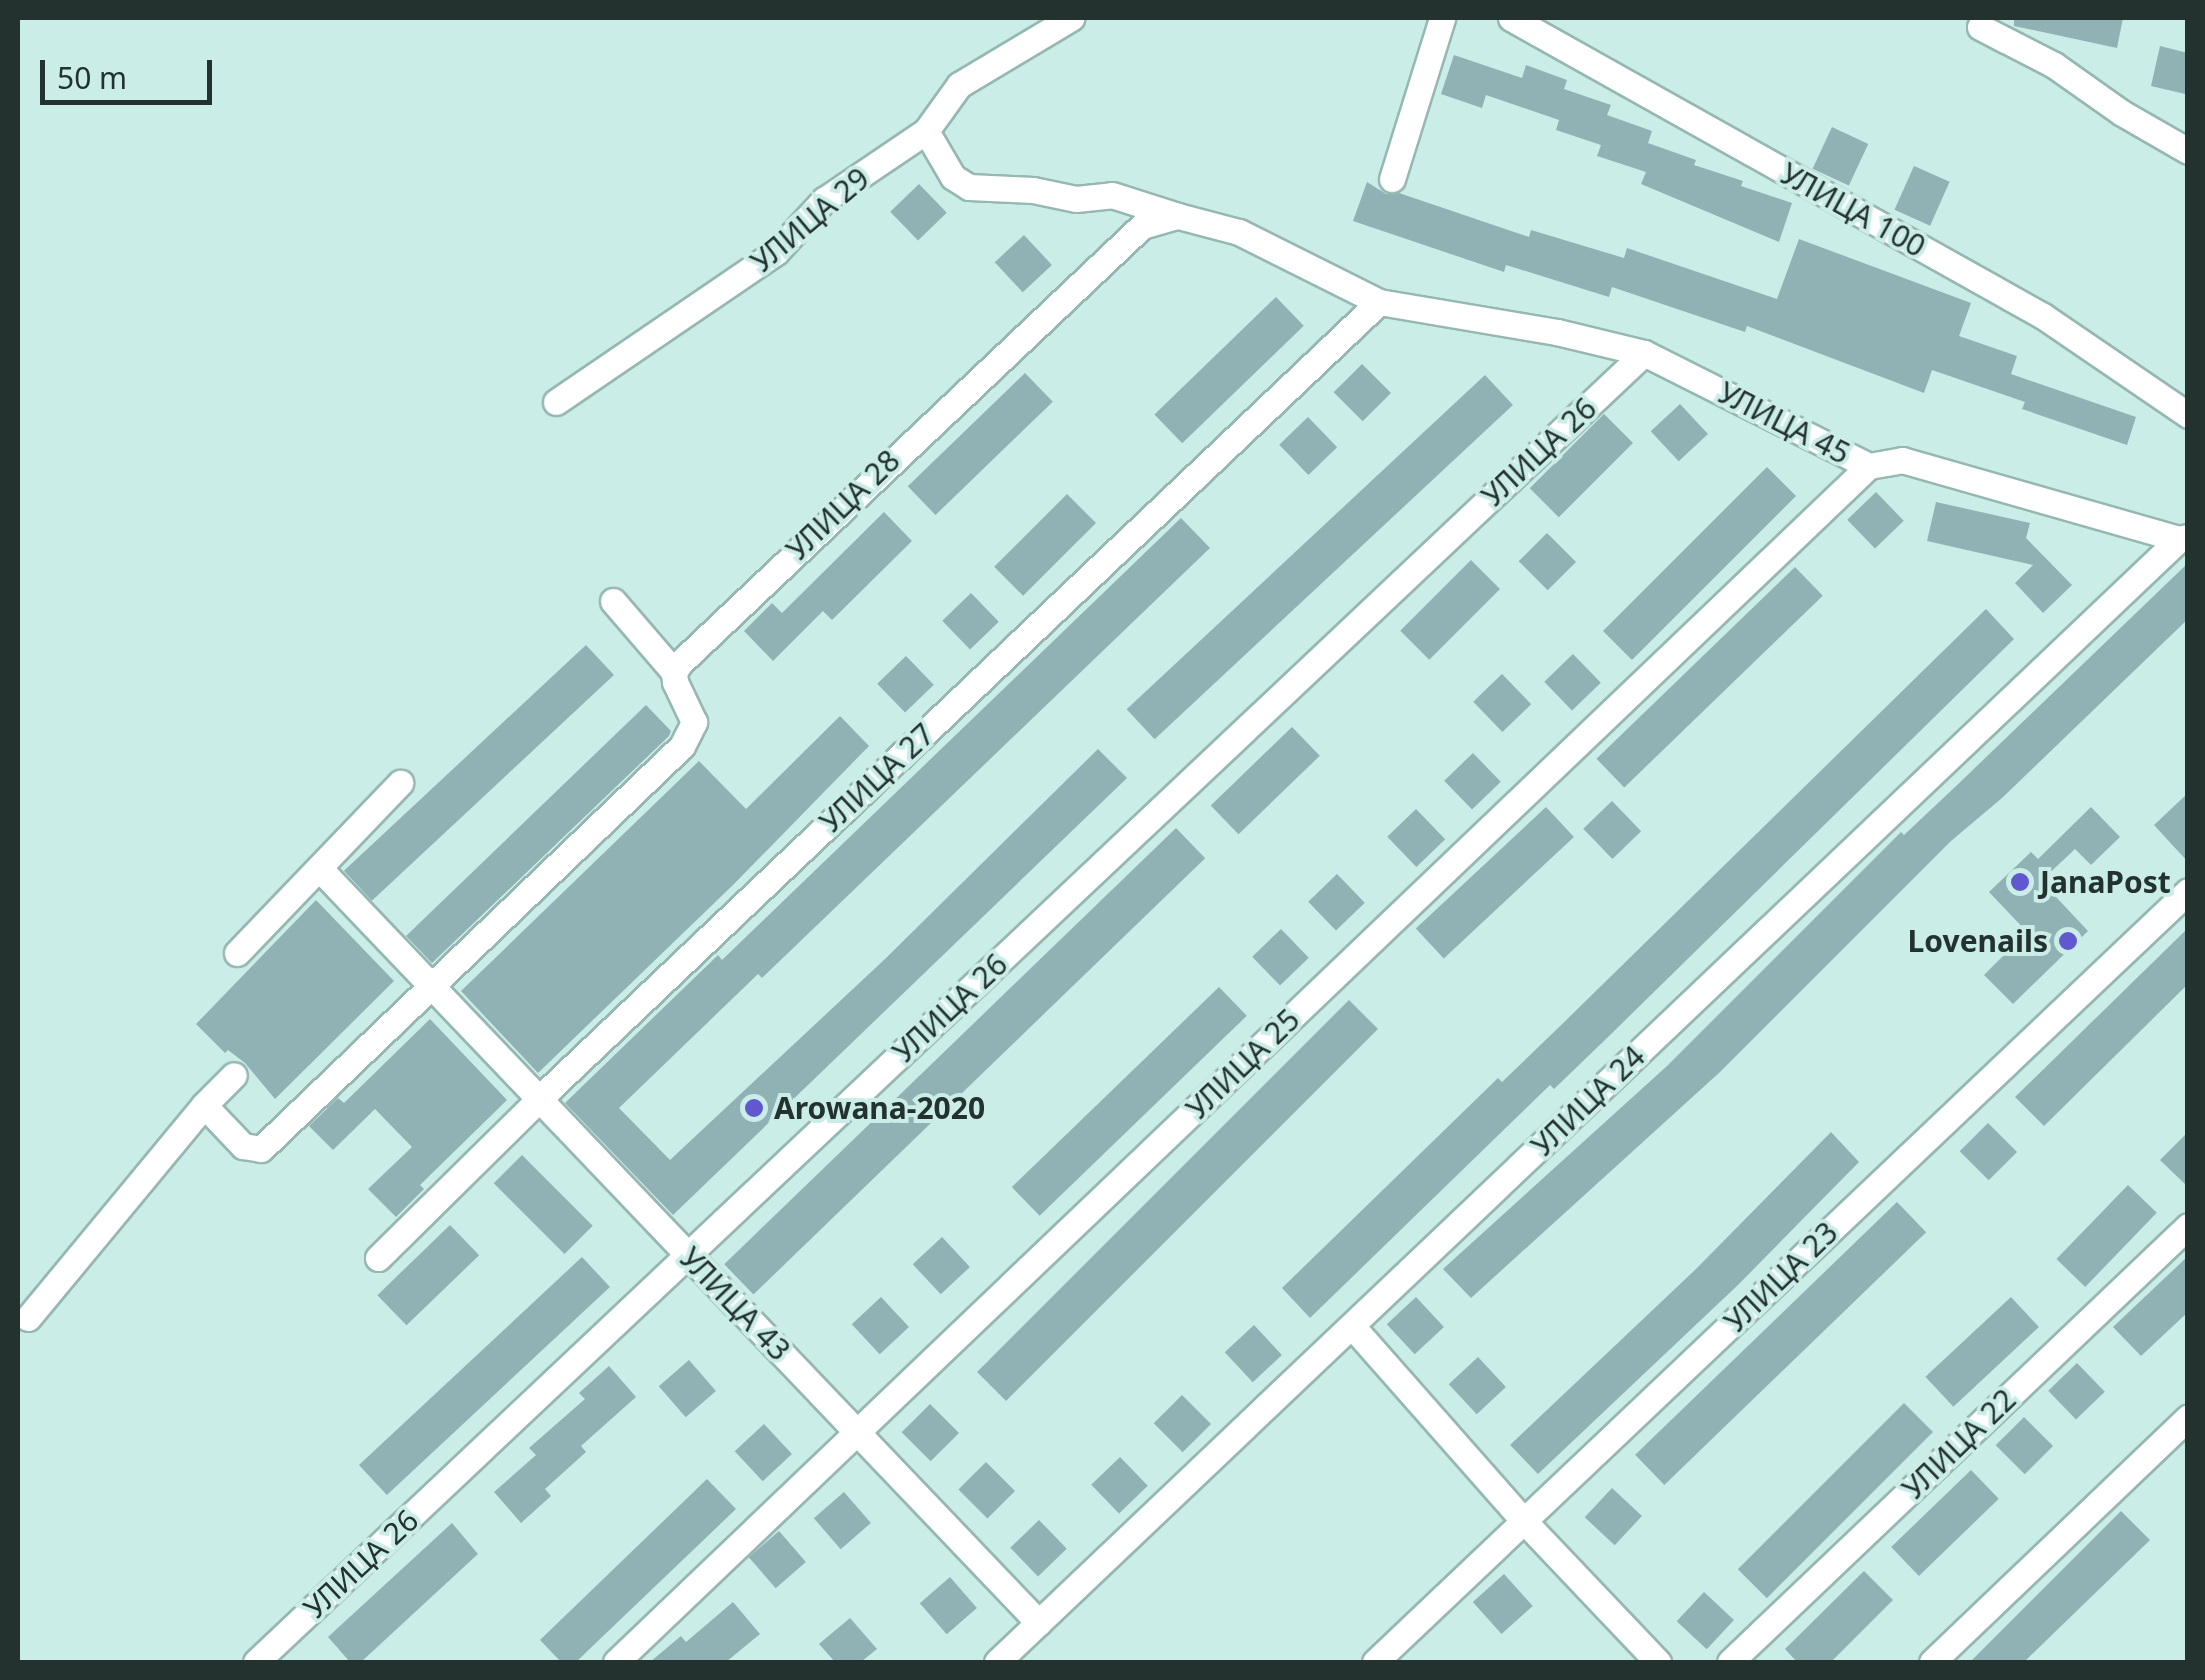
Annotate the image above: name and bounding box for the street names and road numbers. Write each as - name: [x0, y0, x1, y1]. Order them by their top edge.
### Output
- street label: УЛИЦА 100: [1774, 155, 1932, 265]
- street label: УЛИЦА 29: [744, 160, 876, 280]
- street label: УЛИЦА 45: [1712, 375, 1856, 471]
- street label: УЛИЦА 26: [1474, 390, 1604, 514]
- street label: УЛИЦА 28: [779, 442, 907, 568]
- street label: УЛИЦА 27: [812, 716, 942, 840]
- street label: УЛИЦА 26: [885, 946, 1015, 1070]
- street label: УЛИЦА 25: [1179, 1001, 1307, 1127]
- street label: УЛИЦА 24: [1524, 1038, 1652, 1164]
- street label: УЛИЦА 23: [1717, 1214, 1845, 1340]
- street label: УЛИЦА 43: [672, 1240, 798, 1368]
- street label: УЛИЦА 22: [1895, 1381, 2023, 1507]
- street label: УЛИЦА 26: [296, 1502, 426, 1626]

